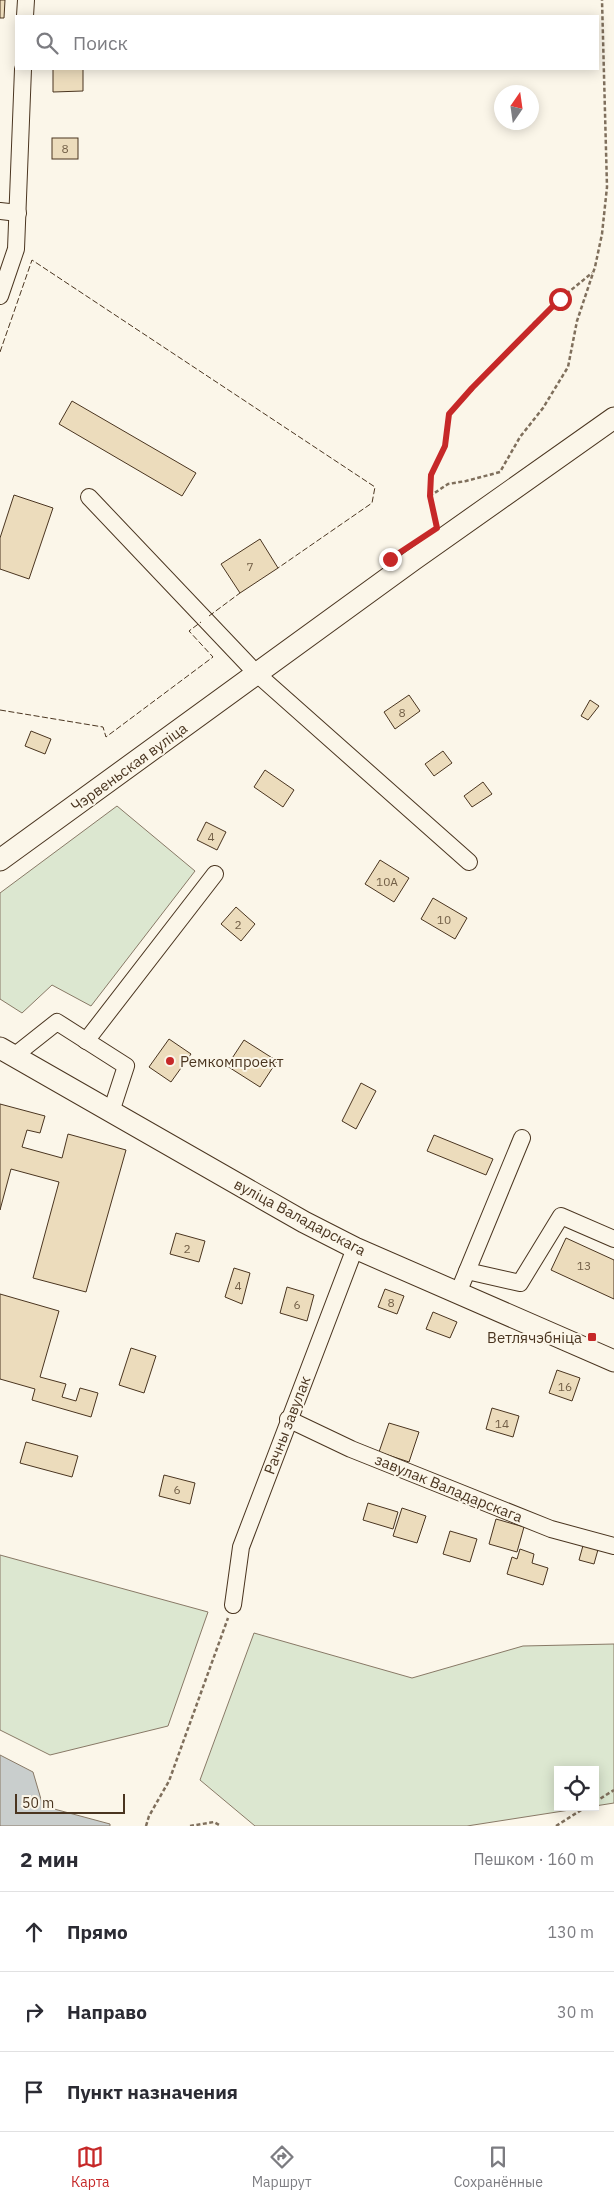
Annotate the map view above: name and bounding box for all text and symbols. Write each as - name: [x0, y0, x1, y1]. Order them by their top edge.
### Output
- search box: [15, 15, 599, 70]
- icon: search: [33, 29, 61, 57]
- text: Поиск: [73, 31, 128, 55]
- north arrow: [494, 85, 539, 130]
- house number: 8: [61, 141, 69, 156]
- route start: [549, 288, 572, 311]
- route end: [379, 548, 402, 571]
- house number: 7: [246, 559, 254, 574]
- house number: 8: [398, 705, 406, 720]
- street label: Чэрвеньская вуліца: [67, 718, 191, 816]
- house number: 4: [207, 829, 215, 844]
- house number: 10А: [376, 874, 398, 889]
- house number: 10: [437, 912, 451, 927]
- house number: 2: [234, 917, 242, 932]
- place label: Ремкомпроект: [180, 1052, 284, 1071]
- marker: Ремкомпроект: [164, 1055, 176, 1067]
- street label: вуліца Валадарскага: [231, 1174, 369, 1260]
- house number: 2: [183, 1241, 191, 1256]
- house number: 13: [577, 1258, 591, 1273]
- house number: 4: [234, 1278, 242, 1293]
- house number: 8: [387, 1295, 395, 1310]
- house number: 6: [293, 1297, 301, 1312]
- place label: Ветлячэбніца: [487, 1328, 582, 1347]
- marker: Ветлячэбніца: [586, 1331, 598, 1343]
- street label: Рачны завулак: [260, 1373, 314, 1477]
- house number: 16: [558, 1379, 572, 1394]
- house number: 14: [495, 1416, 509, 1431]
- street label: завулак Валадарскага: [372, 1450, 526, 1526]
- house number: 6: [173, 1482, 181, 1497]
- map controls: [554, 1766, 599, 1811]
- button: locate: [554, 1766, 599, 1811]
- scale bar: [15, 1791, 125, 1814]
- text: 50 m: [22, 1794, 54, 1812]
- text: 2 мин: [20, 1845, 79, 1873]
- text: Пешком · 160 m: [473, 1849, 594, 1869]
- icon: ahead: [20, 1918, 48, 1946]
- text: Прямо: [67, 1920, 128, 1944]
- text: 130 m: [547, 1922, 594, 1942]
- icon: right: [20, 1998, 48, 2026]
- text: Направо: [67, 2000, 147, 2024]
- text: 30 m: [557, 2002, 594, 2022]
- icon: arrive: [20, 2078, 48, 2106]
- text: Пункт назначения: [67, 2080, 238, 2104]
- tab: Карта: [71, 2143, 110, 2191]
- tab: Маршрут: [252, 2143, 312, 2191]
- tab: Сохранённые: [454, 2143, 543, 2191]

